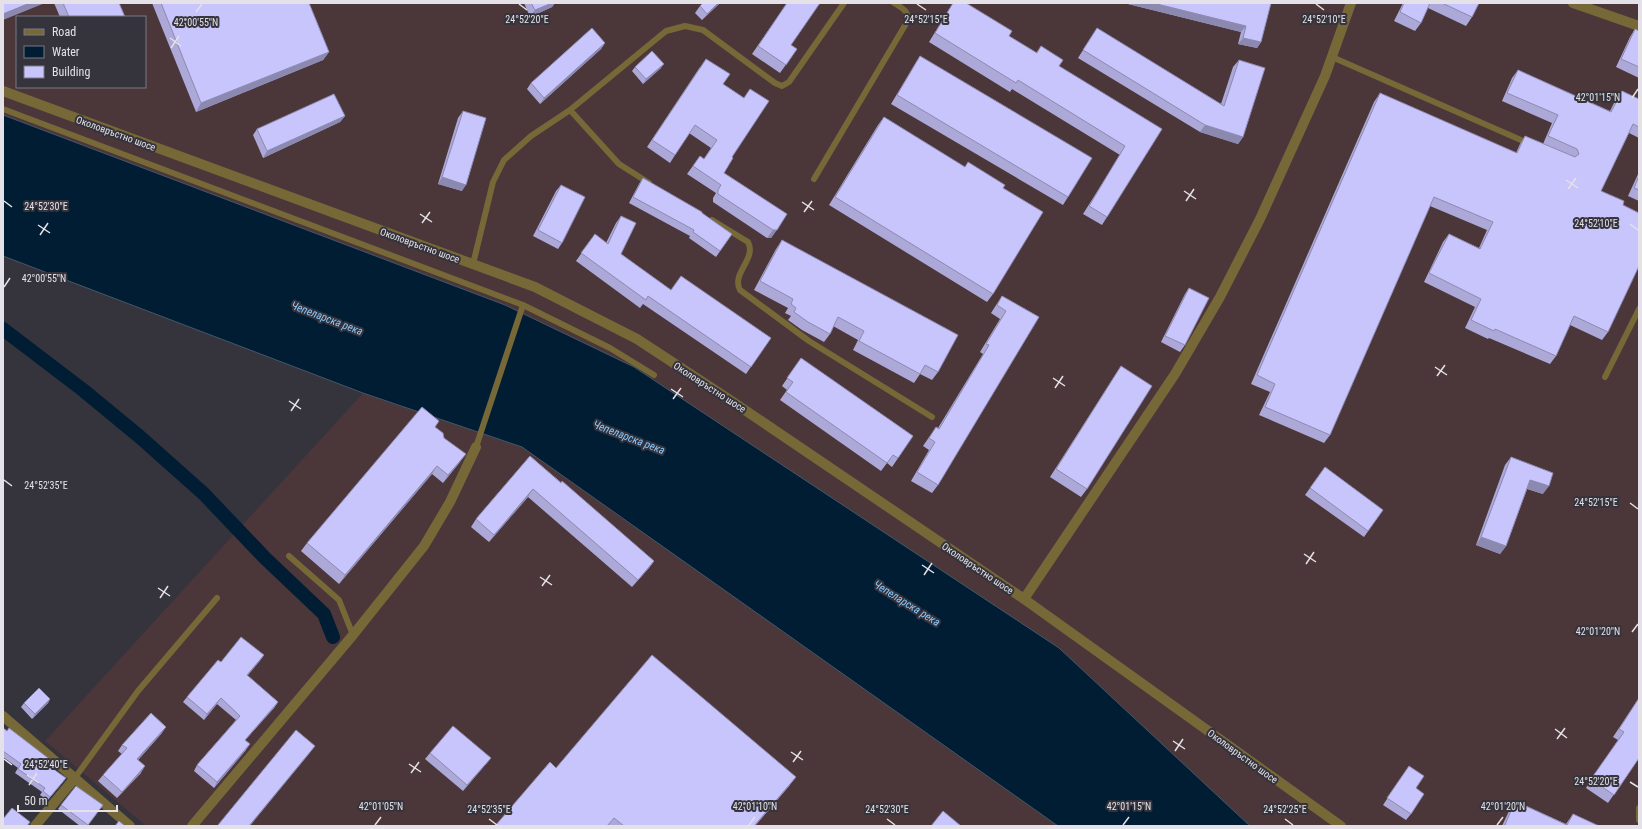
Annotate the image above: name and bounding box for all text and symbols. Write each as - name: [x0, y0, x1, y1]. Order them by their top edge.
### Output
- text: 24°52'20"E: [505, 14, 549, 25]
- text: 24°52'15"E: [904, 14, 948, 25]
- text: 24°52'10"E: [1302, 14, 1346, 25]
- legend: [16, 16, 146, 88]
- text: 42°00'55"N: [174, 17, 218, 28]
- text: Road: [52, 25, 76, 39]
- text: Water: [52, 45, 80, 59]
- text: Building: [52, 65, 90, 79]
- text: 42°01'15"N: [1576, 92, 1620, 103]
- street label: Околовръстно шосе: [75, 114, 157, 153]
- text: 24°52'30"E: [24, 201, 68, 212]
- text: 24°52'10"E: [1574, 218, 1618, 229]
- street label: Околовръстно шосе: [379, 226, 461, 265]
- text: 42°00'55"N: [22, 273, 66, 284]
- water label: Чепеларска река: [289, 299, 365, 338]
- street label: Околовръстно шосе: [672, 360, 748, 415]
- water label: Чепеларска река: [591, 418, 667, 457]
- text: 24°52'35"E: [24, 480, 68, 491]
- text: 24°52'15"E: [1574, 497, 1618, 508]
- street label: Околовръстно шосе: [940, 540, 1016, 597]
- water label: Чепеларска река: [871, 578, 942, 629]
- text: 42°01'20"N: [1576, 626, 1620, 637]
- street label: Околовръстно шосе: [1206, 727, 1280, 786]
- text: 24°52'40"E: [24, 759, 68, 770]
- text: 24°52'20"E: [1574, 776, 1618, 787]
- scale bar: [18, 787, 117, 813]
- text: 50 m: [24, 794, 48, 808]
- text: 42°01'05"N: [359, 801, 403, 812]
- text: 42°01'10"N: [733, 801, 777, 812]
- text: 42°01'15"N: [1107, 801, 1151, 812]
- text: 42°01'20"N: [1481, 801, 1525, 812]
- text: 24°52'35"E: [467, 804, 511, 815]
- text: 24°52'30"E: [865, 804, 909, 815]
- text: 24°52'25"E: [1263, 804, 1307, 815]

